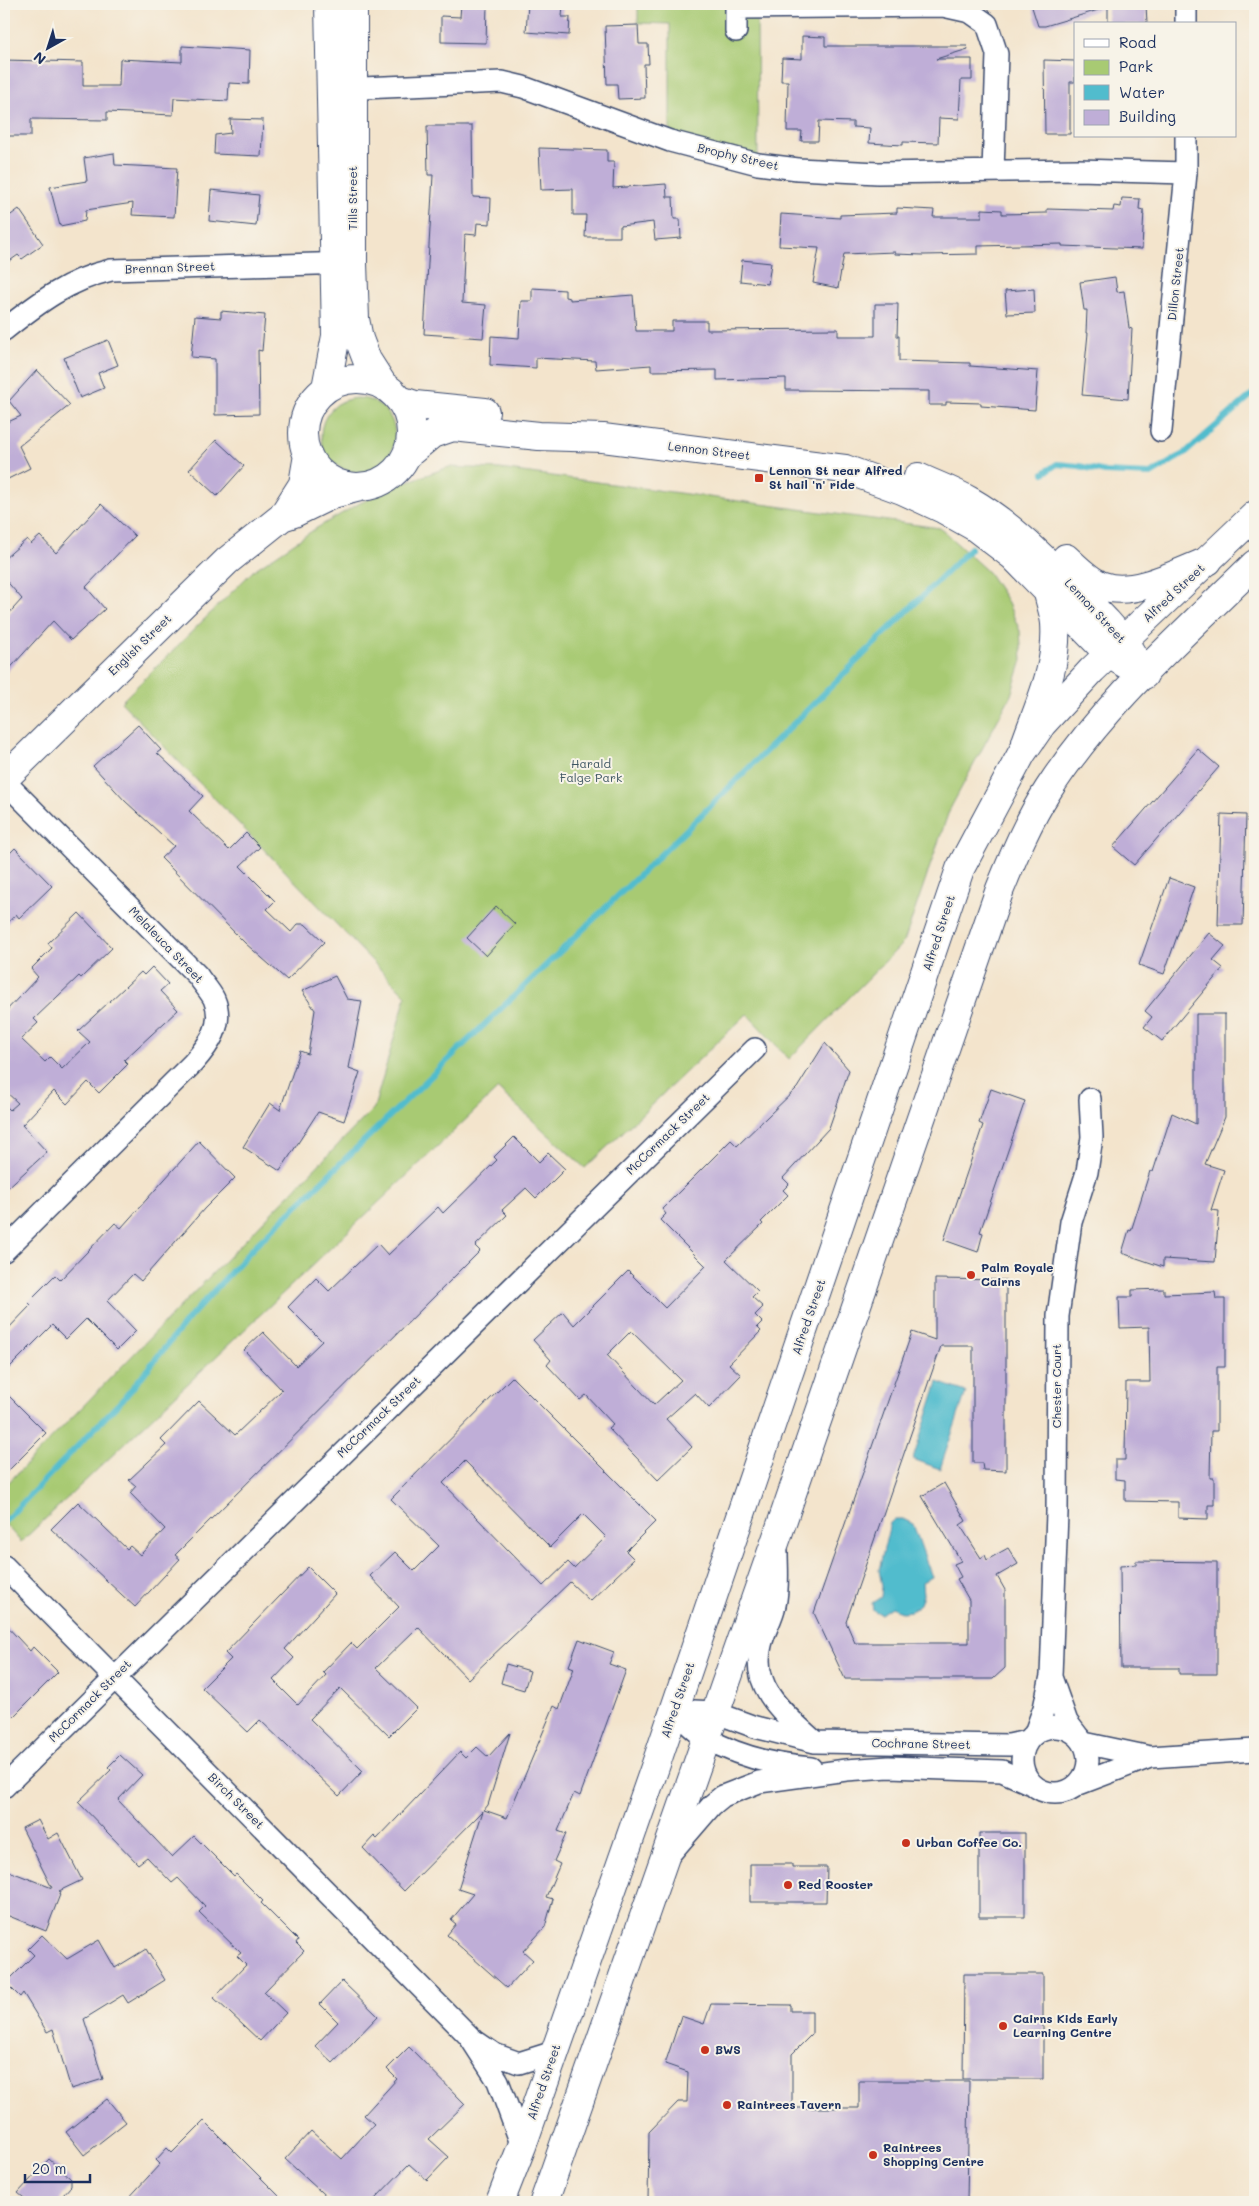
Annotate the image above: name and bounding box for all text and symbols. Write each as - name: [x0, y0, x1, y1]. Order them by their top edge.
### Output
- north arrow: [22, 22, 72, 72]
- legend: [1074, 22, 1236, 138]
- text: Road: [1119, 32, 1156, 52]
- text: N: [29, 48, 50, 69]
- text: Park: [1119, 56, 1153, 76]
- text: Water: [1119, 82, 1165, 102]
- text: Building: [1119, 106, 1176, 126]
- street label: Brophy Street: [696, 139, 780, 173]
- street label: Tills Street: [344, 166, 360, 230]
- street label: Dillon Street: [1163, 246, 1187, 321]
- street label: Brennan Street: [125, 257, 215, 277]
- street label: Lennon Street: [667, 437, 751, 463]
- place label: Lennon St near Alfred St hail 'n' ride: [769, 462, 903, 492]
- marker: Lennon St near Alfred St hail 'n' ride: [753, 472, 765, 484]
- street label: Alfred Street: [1139, 559, 1208, 625]
- street label: Lennon Street: [1062, 575, 1130, 646]
- street label: English Street: [104, 610, 174, 678]
- park label: Harald Falge Park: [560, 755, 622, 785]
- street label: Alfred Street: [918, 893, 958, 973]
- street label: Melaleuca Street: [126, 902, 208, 986]
- street label: McCormack Street: [622, 1089, 713, 1178]
- place label: Palm Royale Cairns: [981, 1259, 1054, 1289]
- marker: Palm Royale Cairns: [965, 1269, 977, 1281]
- street label: Alfred Street: [788, 1277, 828, 1357]
- street label: Chester Court: [1048, 1344, 1064, 1428]
- street label: McCormack Street: [333, 1372, 424, 1461]
- street label: McCormack Street: [44, 1655, 134, 1745]
- street label: Alfred Street: [657, 1660, 697, 1740]
- street label: Cochrane Street: [871, 1734, 971, 1752]
- street label: Birch Street: [205, 1769, 268, 1832]
- place label: Urban Coffee Co.: [916, 1834, 1022, 1850]
- marker: Urban Coffee Co.: [900, 1837, 912, 1849]
- place label: Red Rooster: [798, 1876, 873, 1892]
- marker: Red Rooster: [782, 1879, 794, 1891]
- place label: Cairns Kids Early Learning Centre: [1013, 2010, 1118, 2040]
- marker: Cairns Kids Early Learning Centre: [997, 2020, 1009, 2032]
- place label: BWS: [715, 2041, 741, 2057]
- street label: Alfred Street: [523, 2042, 563, 2122]
- marker: BWS: [699, 2044, 711, 2056]
- place label: Raintrees Tavern: [737, 2096, 841, 2112]
- marker: Raintrees Tavern: [721, 2099, 733, 2111]
- place label: Raintrees Shopping Centre: [883, 2139, 984, 2169]
- marker: Raintrees Shopping Centre: [867, 2149, 879, 2161]
- scale bar: [25, 2151, 90, 2183]
- text: 20 m: [32, 2158, 66, 2178]

